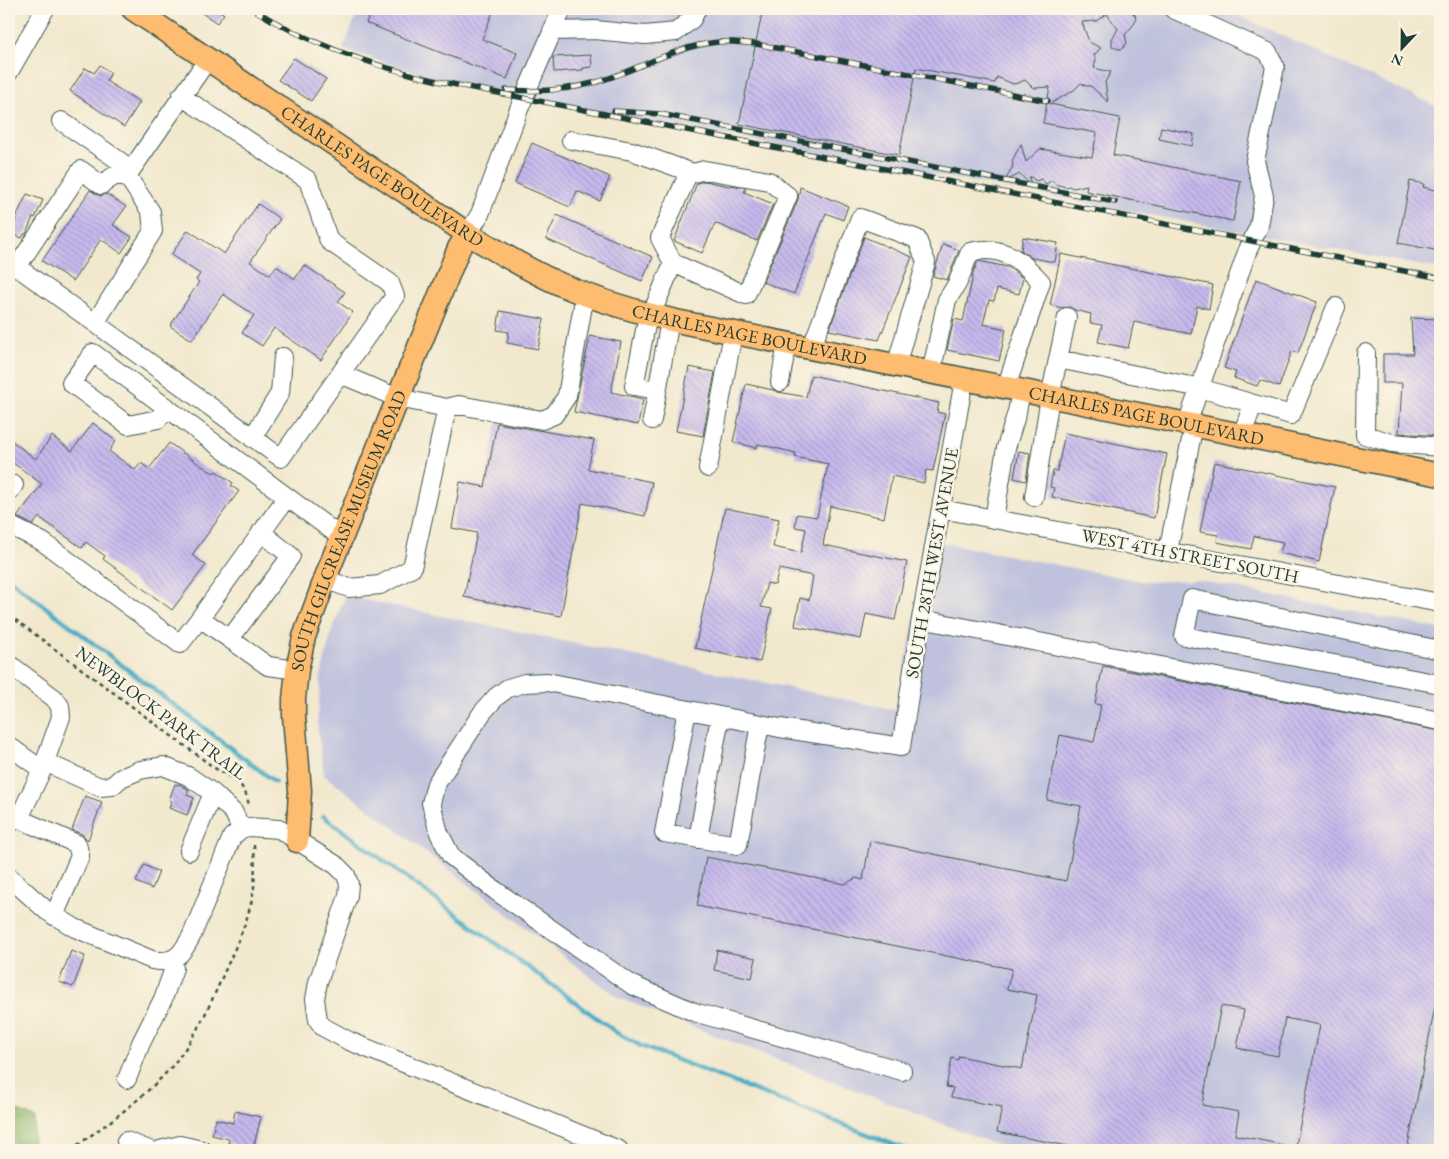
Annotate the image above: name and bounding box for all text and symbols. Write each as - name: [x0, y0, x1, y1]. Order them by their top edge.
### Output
- north arrow: [1376, 22, 1426, 72]
- text: N: [1388, 49, 1406, 71]
- street label: CHARLES PAGE BOULEVARD: [277, 100, 488, 252]
- street label: CHARLES PAGE BOULEVARD: [629, 298, 869, 370]
- street label: CHARLES PAGE BOULEVARD: [1027, 380, 1266, 450]
- street label: SOUTH GILCREASE MUSEUM ROAD: [285, 387, 411, 673]
- street label: SOUTH 28TH WEST AVENUE: [900, 446, 963, 680]
- street label: WEST 4TH STREET SOUTH: [1080, 523, 1301, 588]
- street label: NEWBLOCK PARK TRAIL: [71, 641, 252, 785]

